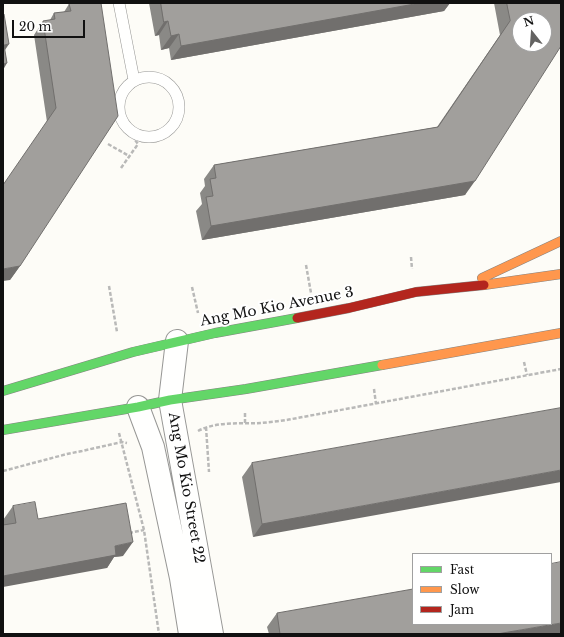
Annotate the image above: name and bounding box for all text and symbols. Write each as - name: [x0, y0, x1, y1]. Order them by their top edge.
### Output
- scale bar: [14, 12, 87, 38]
- north arrow: [512, 12, 552, 52]
- text: N: [522, 13, 536, 30]
- text: 20 m: [19, 19, 51, 34]
- street label: Ang Mo Kio Avenue 3: [199, 284, 355, 330]
- street label: Ang Mo Kio Street 22: [164, 411, 208, 565]
- legend: [412, 553, 552, 625]
- text: Fast: [450, 562, 474, 577]
- text: Slow: [450, 582, 479, 597]
- text: Jam: [450, 602, 474, 617]

